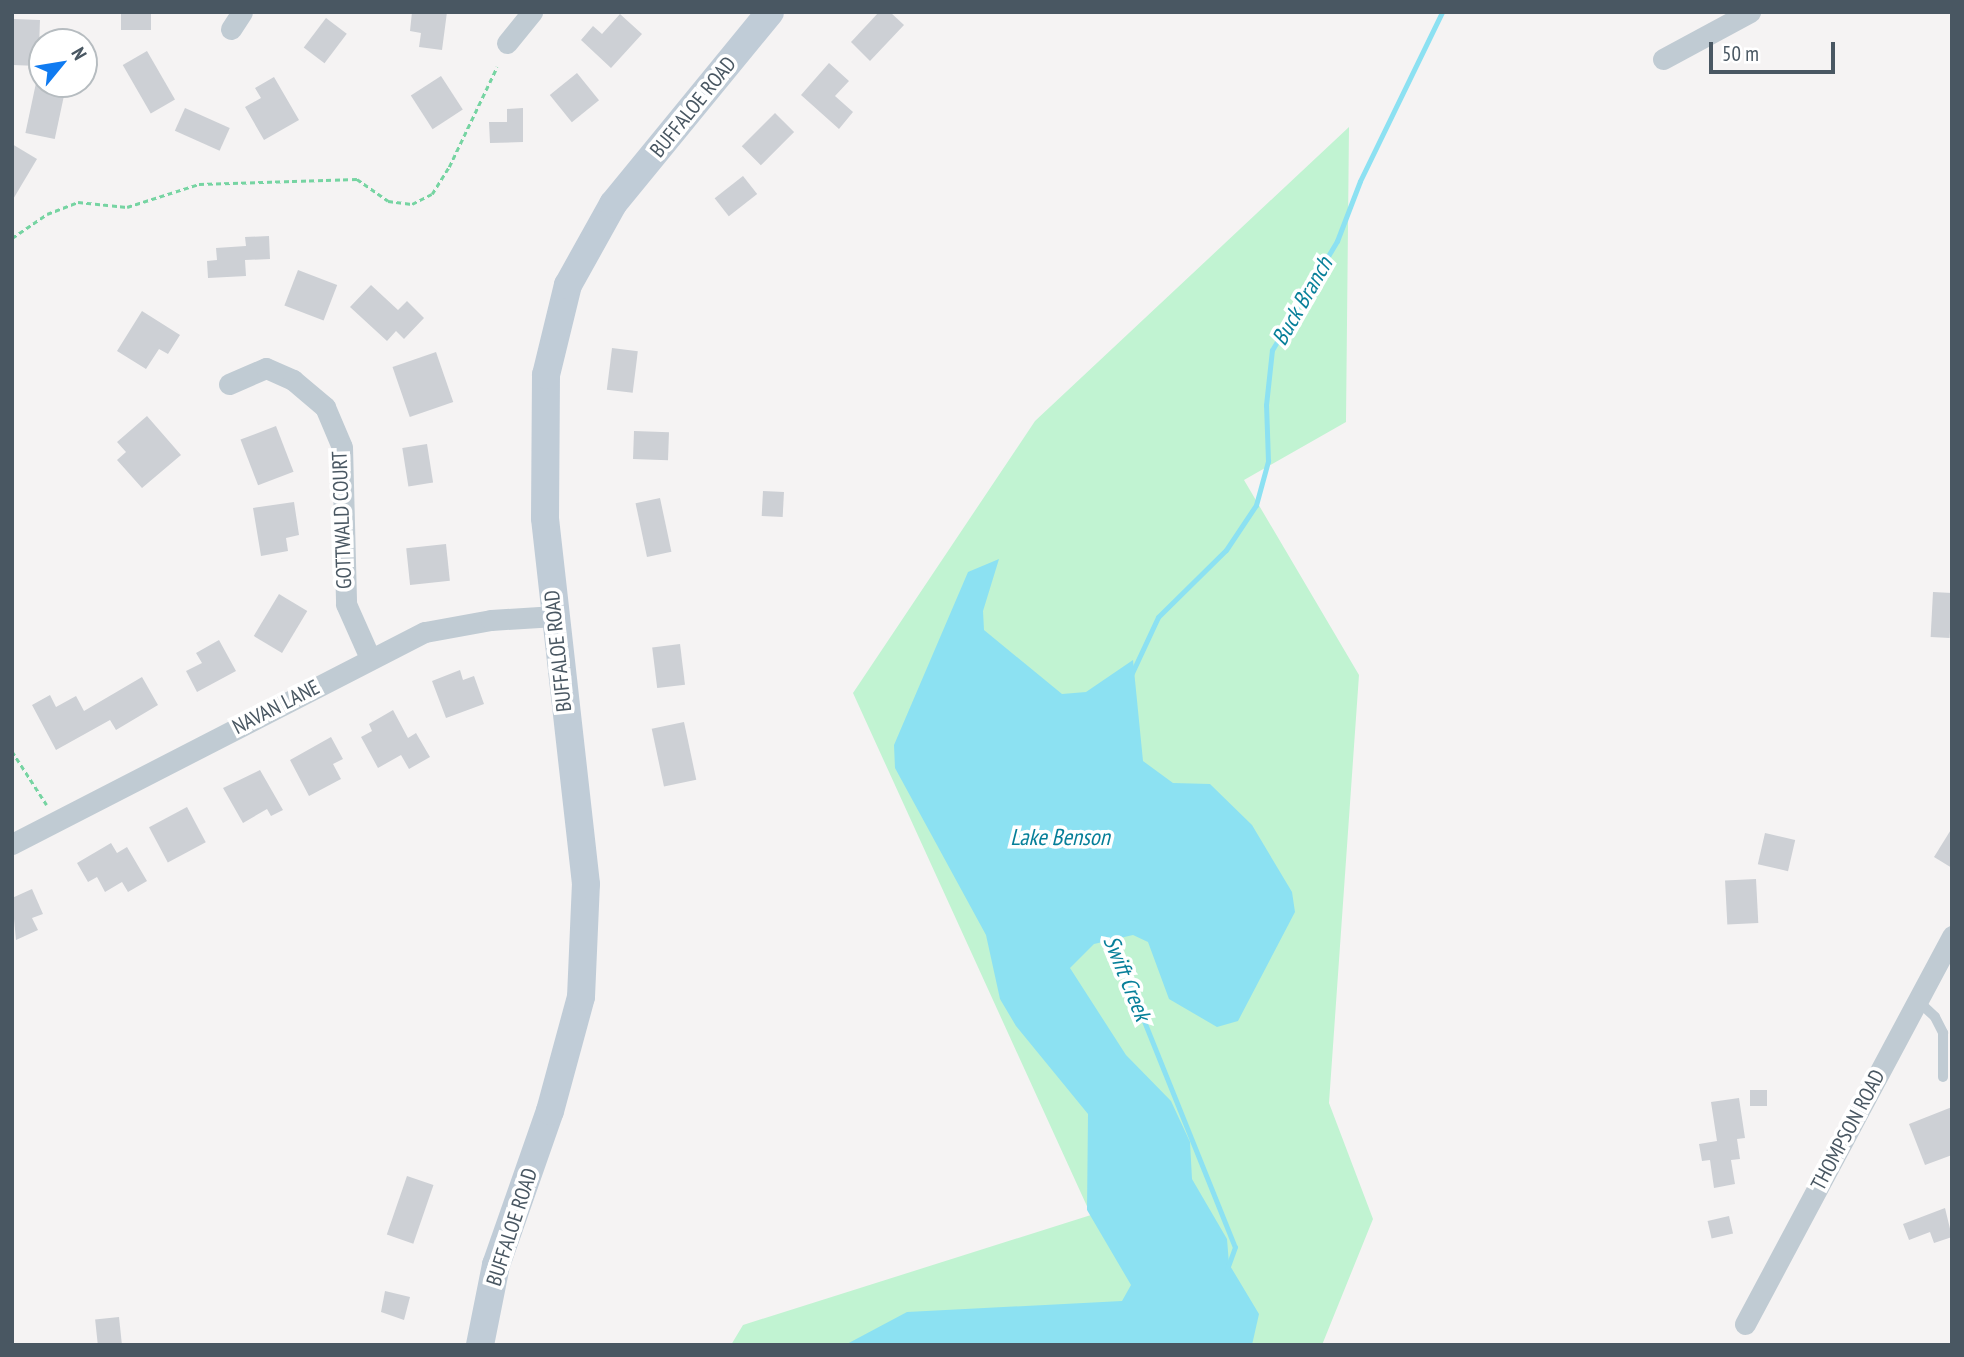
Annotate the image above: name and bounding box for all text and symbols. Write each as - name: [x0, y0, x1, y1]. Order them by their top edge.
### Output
- north arrow: [28, 28, 98, 98]
- scale bar: [1712, 28, 1838, 72]
- text: 50 m: [1722, 40, 1759, 67]
- text: N: [66, 43, 92, 64]
- street label: BUFFALOE ROAD: [645, 52, 741, 162]
- water label: Buck Branch: [1266, 252, 1338, 350]
- street label: GOTTWALD COURT: [327, 451, 357, 589]
- street label: BUFFALOE ROAD: [539, 589, 577, 713]
- street label: NAVAN LANE: [228, 674, 324, 740]
- water label: Lake Benson: [1010, 823, 1110, 851]
- water label: Swift Creek: [1097, 931, 1157, 1025]
- street label: THOMPSON ROAD: [1806, 1065, 1890, 1195]
- street label: BUFFALOE ROAD: [481, 1165, 543, 1289]

